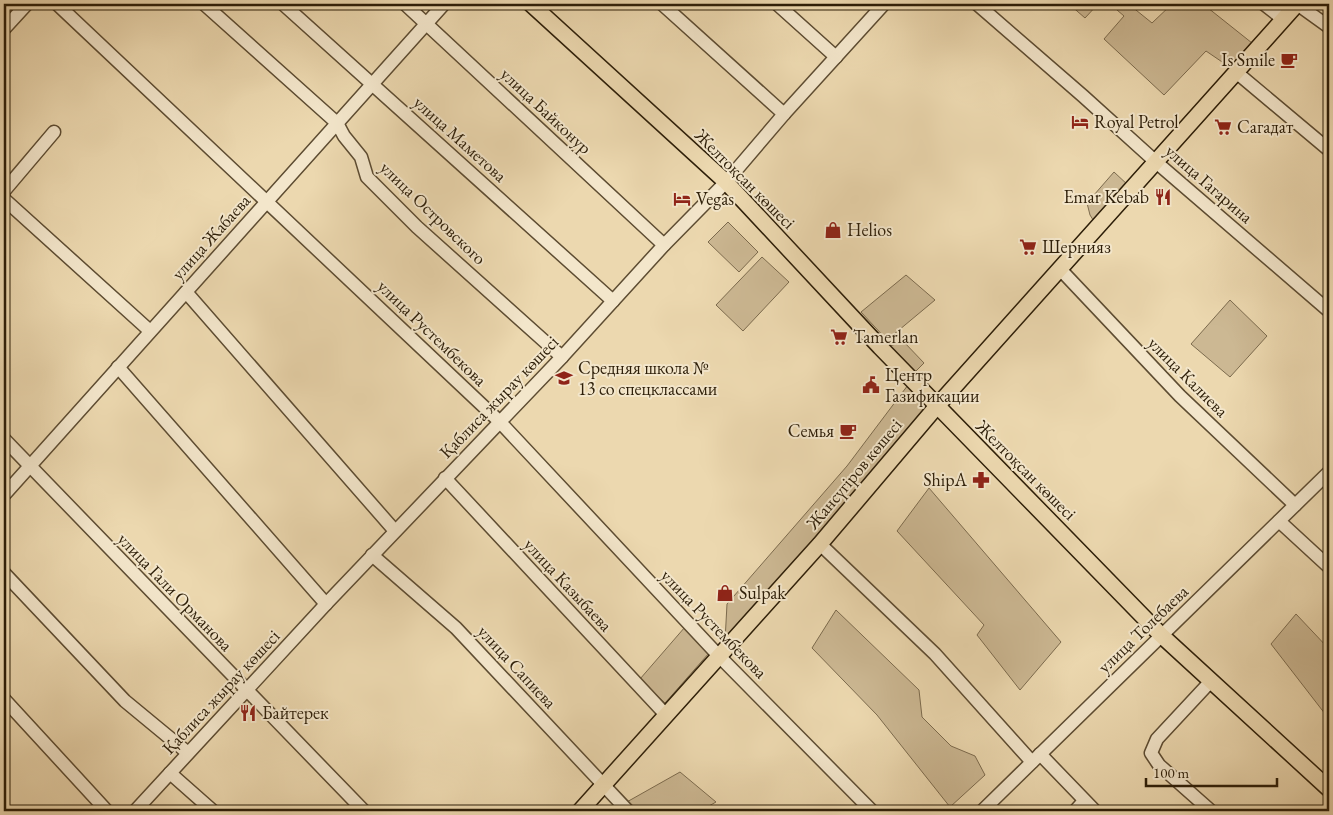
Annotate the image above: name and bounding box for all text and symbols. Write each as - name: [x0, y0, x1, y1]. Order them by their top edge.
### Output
- place label: Is Smile: [1221, 48, 1275, 71]
- cafe icon: Is Smile: [1279, 50, 1299, 70]
- street label: улица Байконур: [496, 62, 597, 159]
- street label: улица Маметова: [409, 91, 512, 187]
- place label: Royal Petrol: [1094, 110, 1179, 133]
- hotel icon: Royal Petrol: [1070, 112, 1090, 132]
- place label: Сагадат: [1237, 115, 1294, 138]
- supermarket icon: Сагадат: [1213, 117, 1233, 137]
- street label: Желтоқсан көшесі: [690, 123, 801, 234]
- street label: улица Гагарина: [1161, 139, 1259, 229]
- street label: улица Островского: [375, 156, 492, 269]
- place label: Emar Kebab: [1063, 185, 1149, 208]
- place label: Vegas: [696, 187, 734, 210]
- restaurant icon: Emar Kebab: [1153, 187, 1173, 207]
- street label: улица Жабаева: [166, 188, 256, 284]
- hotel icon: Vegas: [672, 189, 692, 209]
- place label: Helios: [847, 218, 892, 241]
- shop icon: Helios: [823, 220, 843, 240]
- place label: Шернияз: [1042, 235, 1111, 258]
- supermarket icon: Шернияз: [1018, 237, 1038, 257]
- street label: улица Рустембекова: [373, 275, 493, 391]
- place label: Tamerlan: [853, 325, 919, 348]
- supermarket icon: Tamerlan: [829, 327, 849, 347]
- street label: Қаблиса жырау көшесі: [434, 330, 564, 463]
- street label: улица Калиева: [1143, 331, 1234, 422]
- place label: Средняя школа № 13 со спецклассами: [578, 356, 718, 400]
- place label: Центр Газификации: [885, 363, 980, 407]
- school or university icon: Средняя школа № 13 со спецклассами: [554, 368, 574, 388]
- public building icon: Центр Газификации: [861, 375, 881, 395]
- street label: Жансүгіров көшесі: [800, 413, 907, 535]
- street label: Желтоқсан көшесі: [971, 414, 1082, 525]
- place label: Семья: [788, 419, 834, 442]
- cafe icon: Семья: [838, 421, 858, 441]
- place label: ShipA: [923, 468, 968, 491]
- pharmacy icon: ShipA: [971, 470, 991, 490]
- street label: улица Гали Орманова: [113, 527, 238, 656]
- street label: улица Казыбаева: [519, 533, 618, 637]
- street label: улица Рустембекова: [656, 564, 773, 684]
- street label: улица Толебаева: [1093, 579, 1193, 678]
- place label: Sulpak: [739, 581, 786, 604]
- shop icon: Sulpak: [715, 583, 735, 603]
- street label: улица Сапиева: [473, 620, 562, 714]
- street label: Қаблиса жырау көшесі: [157, 624, 285, 759]
- place label: Байтерек: [262, 701, 329, 724]
- restaurant icon: Байтерек: [238, 703, 258, 723]
- scale bar: [1146, 755, 1277, 787]
- text: 100 m: [1153, 763, 1190, 782]

